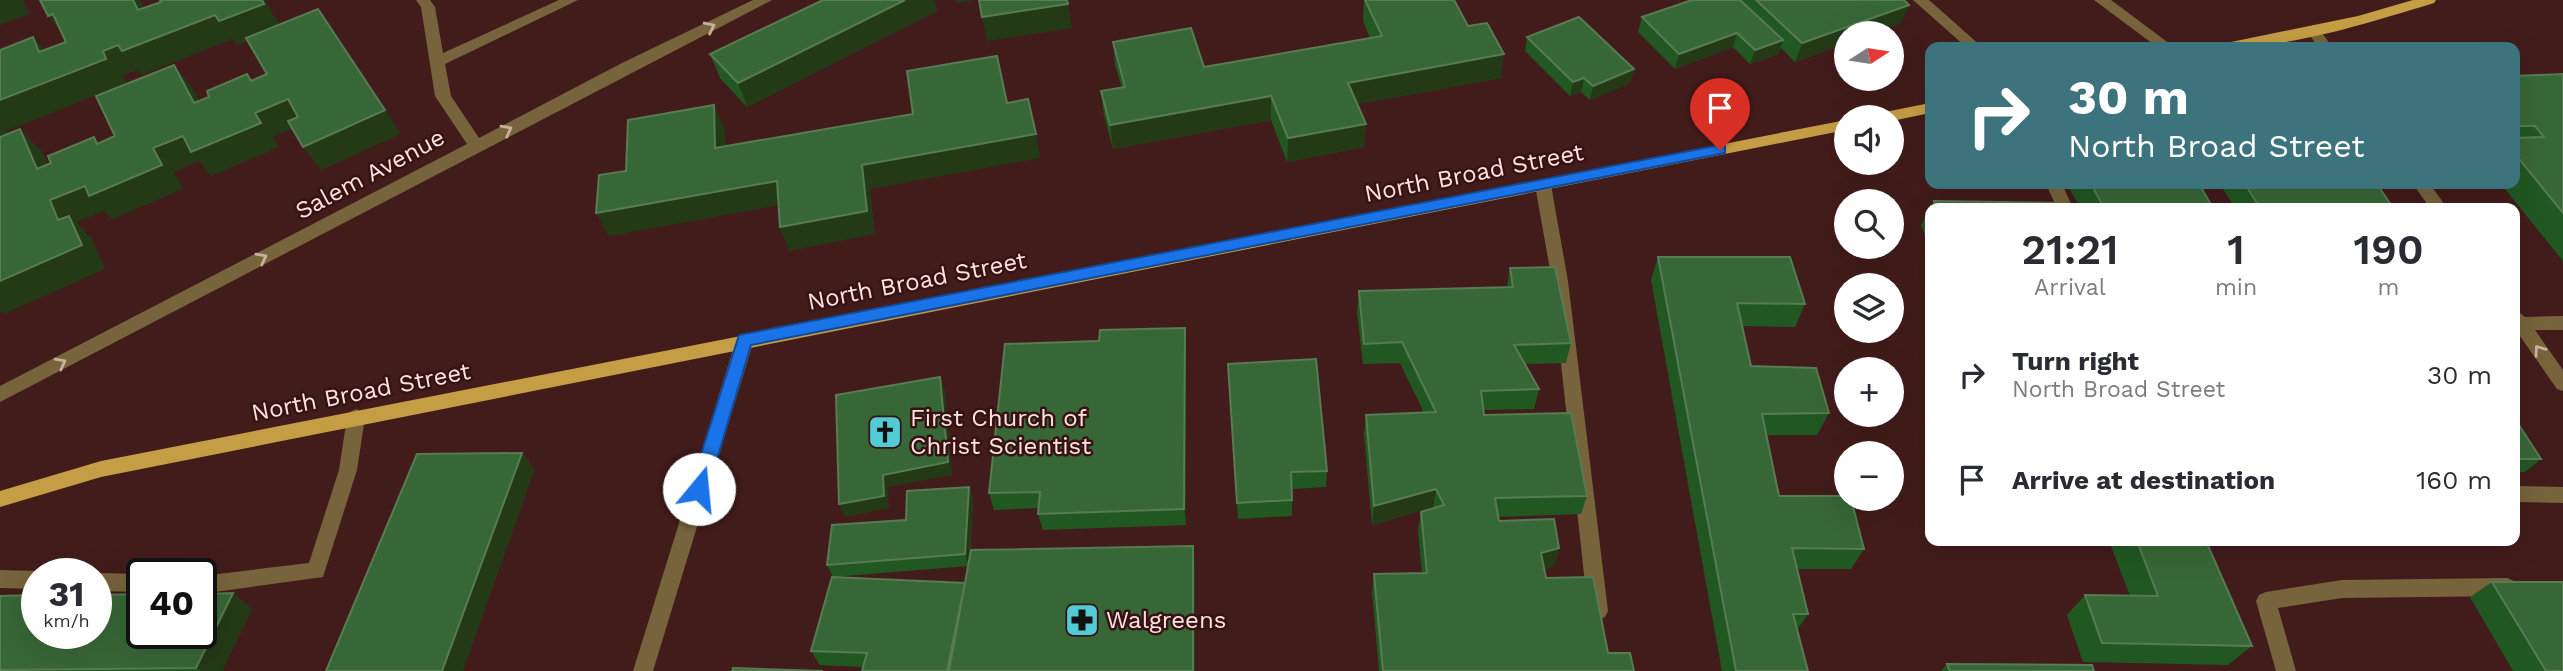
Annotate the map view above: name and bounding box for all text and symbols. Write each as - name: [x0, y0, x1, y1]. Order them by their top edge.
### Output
- one-way arrow: [703, 21, 715, 35]
- north arrow: [1834, 21, 1904, 91]
- map controls: [1834, 21, 1904, 511]
- text: 30 m: [2068, 68, 2189, 126]
- icon: right: [1953, 70, 2044, 161]
- pin: [1690, 78, 1750, 150]
- icon: arrive: [1701, 89, 1739, 127]
- button: sound: [1834, 105, 1904, 175]
- street label: Salem Avenue: [291, 123, 449, 225]
- one-way arrow: [500, 125, 513, 138]
- text: North Broad Street: [2068, 127, 2365, 165]
- street label: North Broad Street: [1362, 138, 1586, 208]
- button: search: [1834, 189, 1904, 259]
- text: 21:21: [2021, 225, 2119, 274]
- text: 1: [2227, 225, 2245, 274]
- text: 190: [2354, 225, 2424, 274]
- street label: North Broad Street: [805, 246, 1029, 316]
- one-way arrow: [255, 253, 267, 266]
- button: layers: [1834, 273, 1904, 343]
- text: Arrival: [2034, 274, 2106, 301]
- text: min: [2215, 274, 2257, 301]
- text: m: [2378, 274, 2400, 301]
- one-way arrow: [2535, 345, 2547, 358]
- text: Turn right: [2012, 346, 2139, 376]
- icon: right: [1953, 356, 1991, 394]
- street label: North Broad Street: [249, 357, 473, 427]
- button: +: [1834, 357, 1904, 427]
- one-way arrow: [53, 358, 66, 372]
- text: 30 m: [2427, 360, 2492, 390]
- text: North Broad Street: [2012, 376, 2225, 403]
- place label: First Church of Christ Scientist: [910, 404, 1091, 460]
- church icon: First Church of Christ Scientist: [866, 413, 904, 451]
- button: −: [1834, 441, 1904, 511]
- position arrow: [662, 452, 736, 526]
- icon: arrive: [1953, 461, 1991, 499]
- text: Arrive at destination: [2012, 465, 2275, 495]
- text: 160 m: [2416, 465, 2492, 495]
- speed limit sign: 40: [126, 558, 217, 649]
- text: 31: [49, 573, 84, 615]
- pharmacy icon: Walgreens: [1063, 601, 1101, 639]
- place label: Walgreens: [1106, 606, 1226, 634]
- text: km/h: [43, 610, 90, 631]

